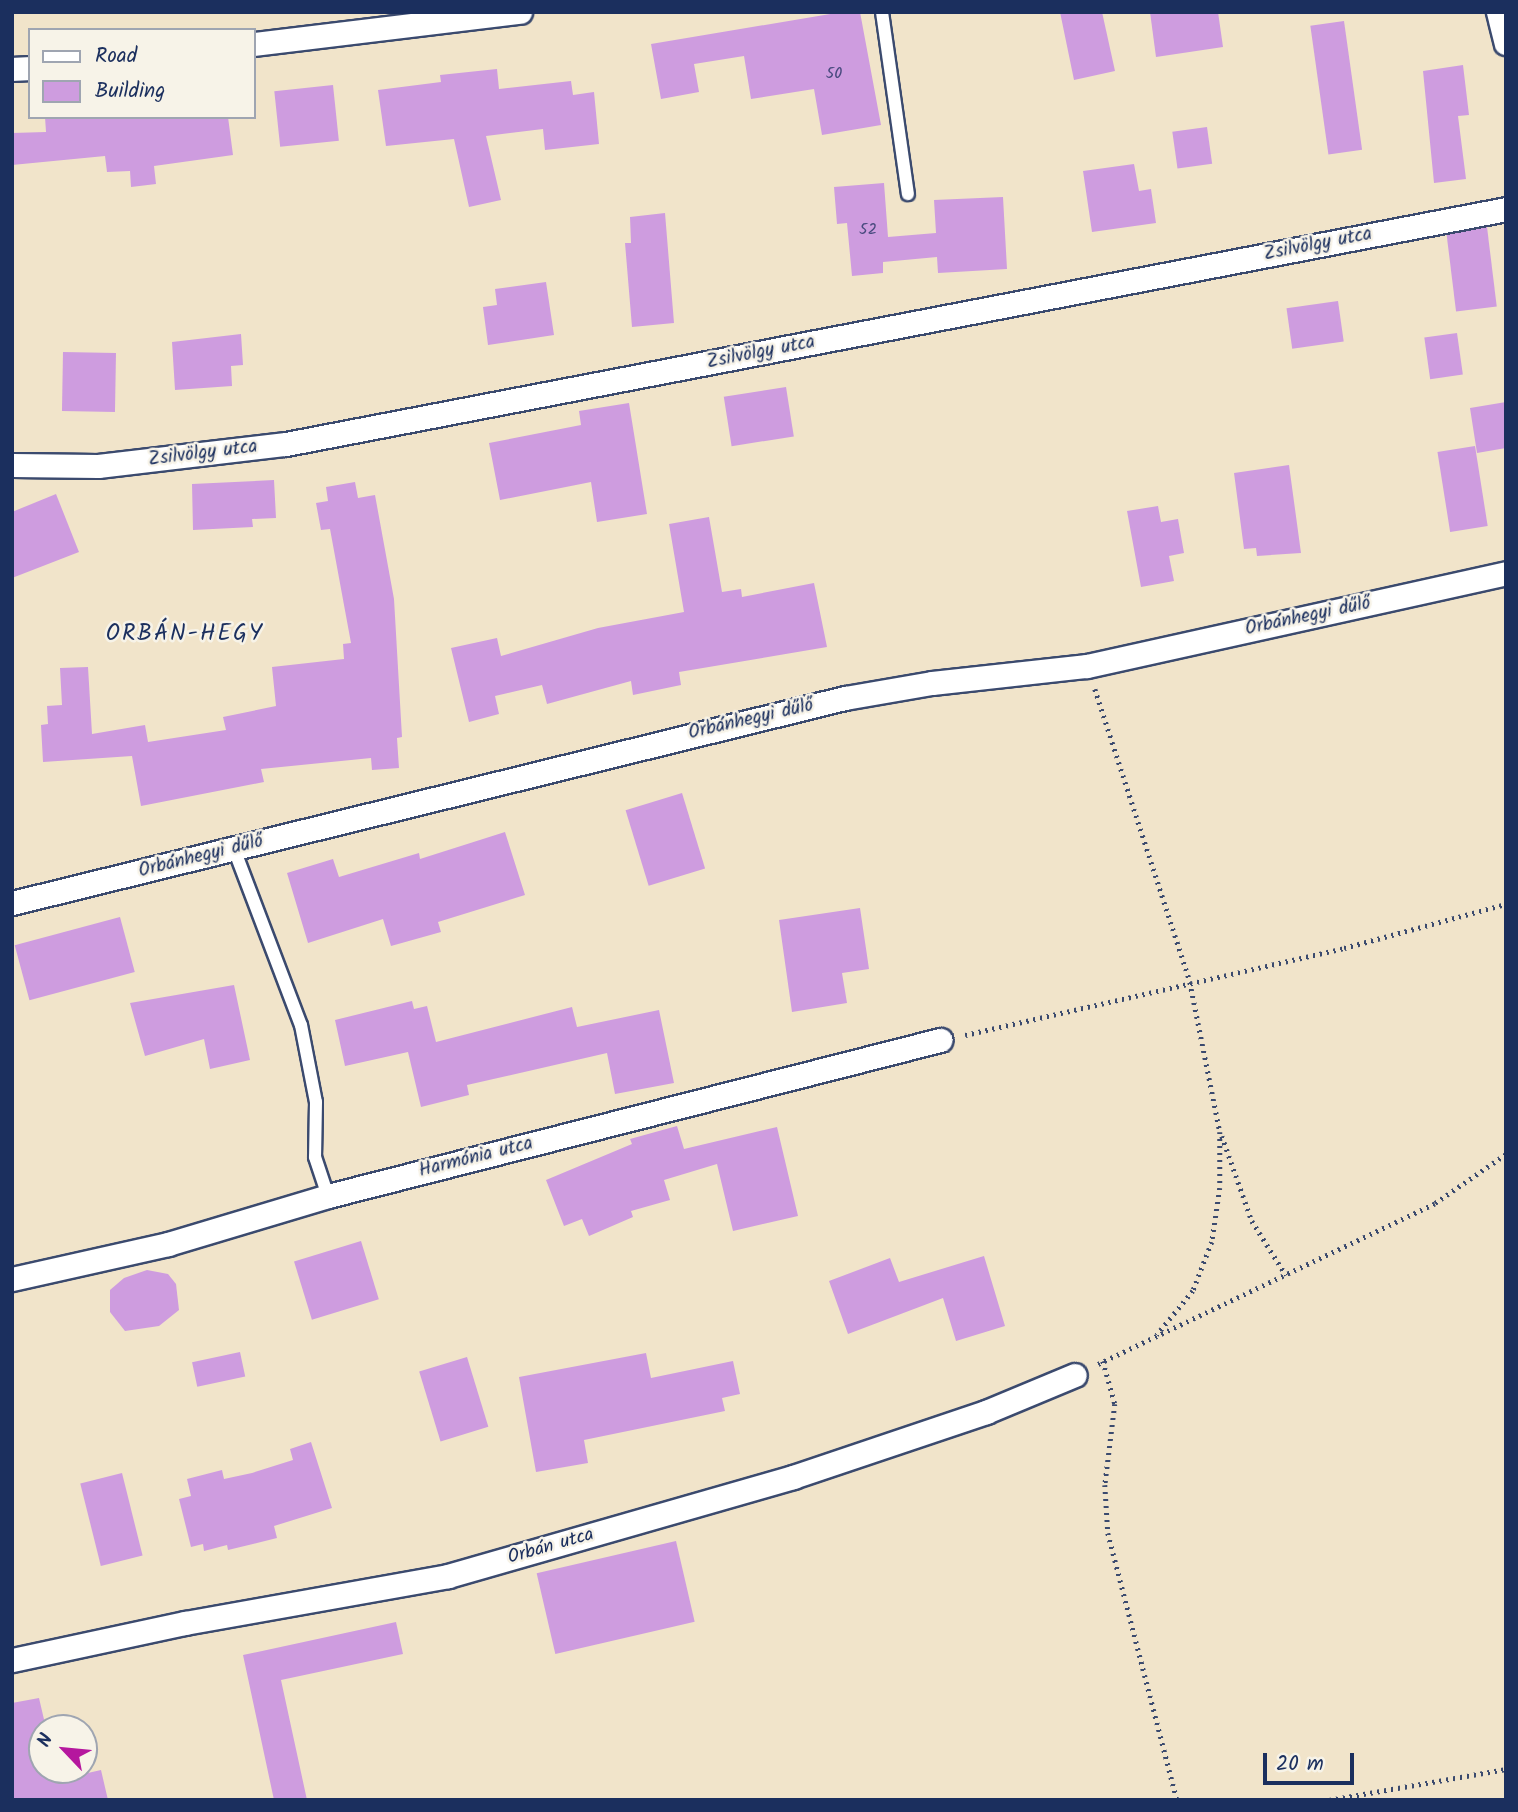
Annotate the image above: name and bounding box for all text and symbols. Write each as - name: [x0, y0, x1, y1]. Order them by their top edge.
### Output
- legend: [28, 28, 256, 119]
- text: Road: [95, 40, 137, 73]
- house number: 50: [826, 64, 842, 84]
- text: Building: [95, 75, 165, 108]
- house number: 52: [859, 220, 877, 240]
- street label: Zsilvölgy utca: [1262, 223, 1374, 267]
- street label: Zsilvölgy utca: [705, 331, 817, 375]
- street label: Zsilvölgy utca: [147, 436, 259, 472]
- street label: Orbánhegyi dűlő: [1243, 593, 1373, 641]
- district label: ORBÁN-HEGY: [107, 620, 263, 648]
- street label: Orbánhegyi dűlő: [686, 695, 816, 745]
- street label: Orbánhegyi dűlő: [136, 830, 266, 884]
- street label: Harmónia utca: [417, 1133, 535, 1183]
- street label: Orbán utca: [505, 1524, 597, 1570]
- north arrow: [28, 1714, 98, 1784]
- text: N: [30, 1729, 62, 1753]
- scale bar: [1266, 1738, 1357, 1782]
- text: 20 m: [1276, 1748, 1324, 1781]

